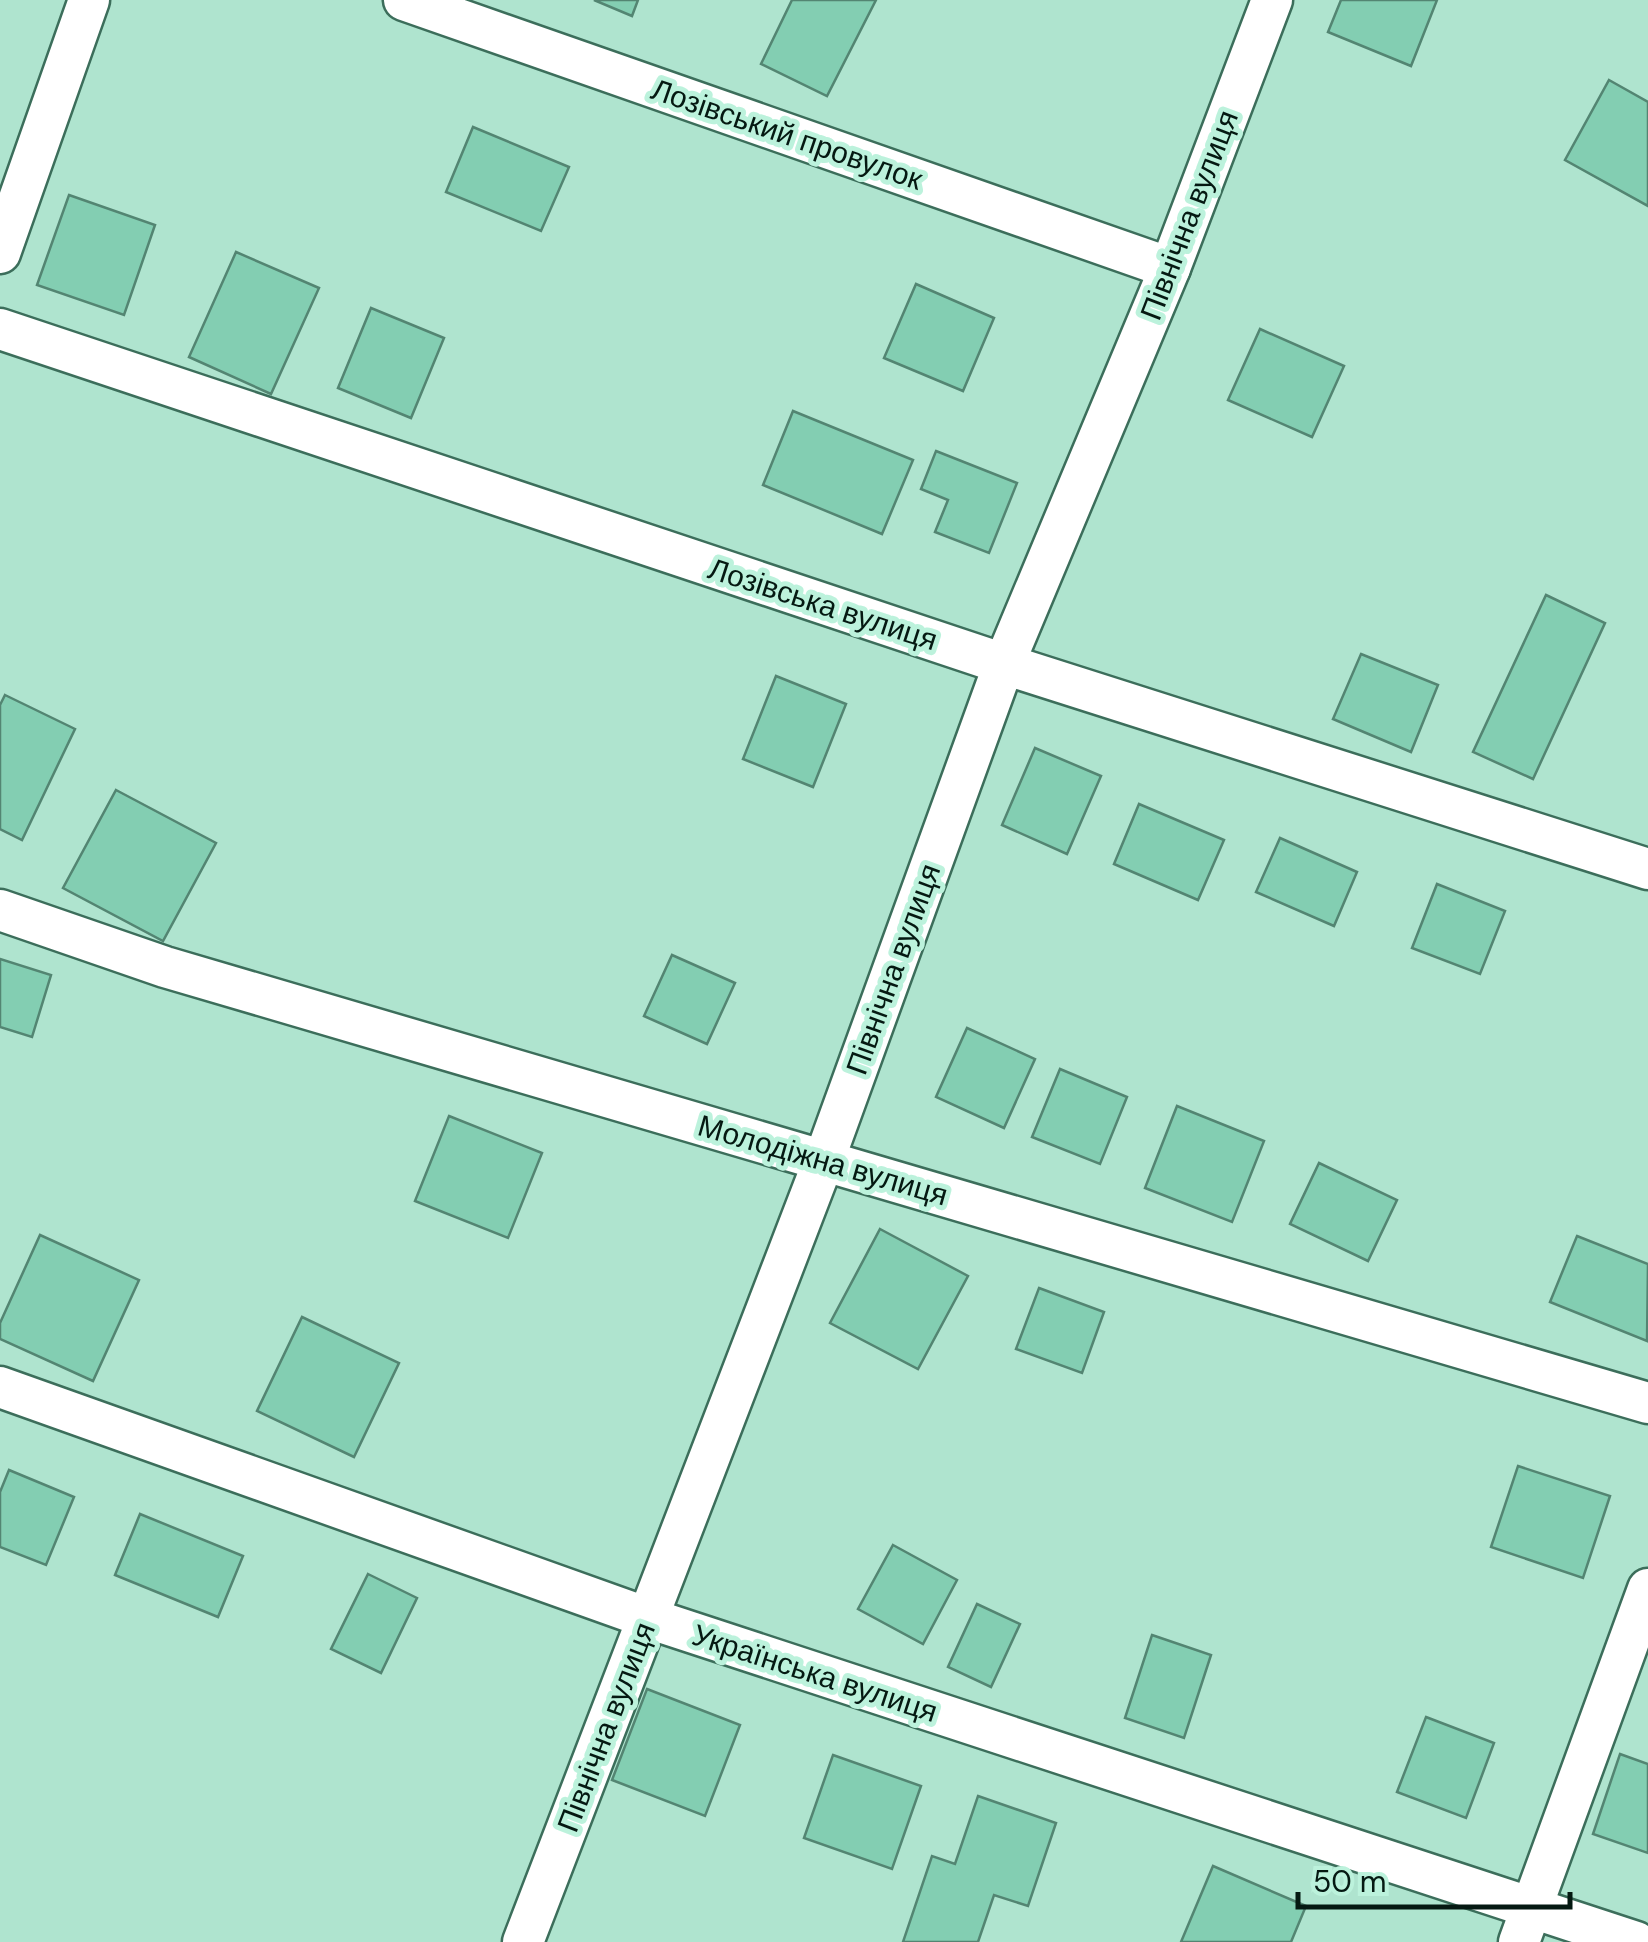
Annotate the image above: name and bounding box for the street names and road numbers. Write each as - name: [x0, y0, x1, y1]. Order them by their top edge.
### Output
- street label: Лозівський провулок: [646, 69, 929, 199]
- street label: Північна вулиця: [1131, 105, 1247, 325]
- street label: Лозівська вулиця: [704, 549, 942, 659]
- street label: Північна вулиця: [837, 858, 949, 1080]
- street label: Молодіжна вулиця: [694, 1106, 952, 1214]
- street label: Українська вулиця: [687, 1615, 943, 1731]
- street label: Північна вулиця: [548, 1617, 664, 1837]

